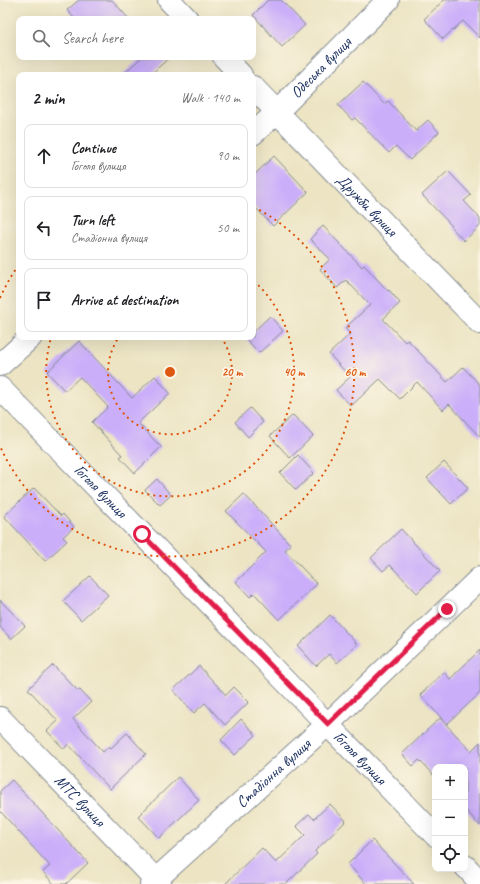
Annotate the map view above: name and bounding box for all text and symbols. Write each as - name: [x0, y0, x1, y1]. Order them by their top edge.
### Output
- search box: [16, 16, 256, 60]
- icon: search: [30, 27, 52, 49]
- text: Search here: [62, 29, 123, 48]
- street label: Одеська вулиця: [286, 32, 356, 103]
- text: 2 min: [32, 88, 65, 109]
- text: Walk · 140 m: [181, 90, 240, 106]
- text: Continue: [71, 139, 116, 158]
- icon: ahead: [33, 145, 55, 167]
- text: 90 m: [217, 148, 239, 164]
- text: Гоголя вулиця: [71, 158, 126, 174]
- street label: Дружби вулиця: [332, 170, 402, 241]
- text: Turn left: [71, 211, 114, 230]
- icon: left: [33, 217, 55, 239]
- text: 50 m: [217, 220, 239, 236]
- text: Стадіонна вулиця: [71, 230, 147, 246]
- icon: arrive: [33, 289, 55, 311]
- text: Arrive at destination: [71, 291, 178, 310]
- text: 20 m: [222, 364, 243, 380]
- text: 40 m: [284, 364, 305, 380]
- text: 60 m: [345, 364, 367, 380]
- centre of rings: [163, 365, 177, 379]
- street label: Гоголя вулиця: [70, 460, 132, 523]
- route start: [133, 525, 151, 543]
- route end: [438, 600, 456, 618]
- street label: Гоголя вулиця: [329, 727, 392, 790]
- street label: Стадіонна вулиця: [232, 734, 316, 812]
- map controls: [432, 764, 468, 872]
- button: +: [432, 764, 468, 800]
- street label: МТС вулиця: [50, 771, 110, 832]
- button: −: [432, 800, 468, 836]
- button: locate: [432, 836, 468, 872]

